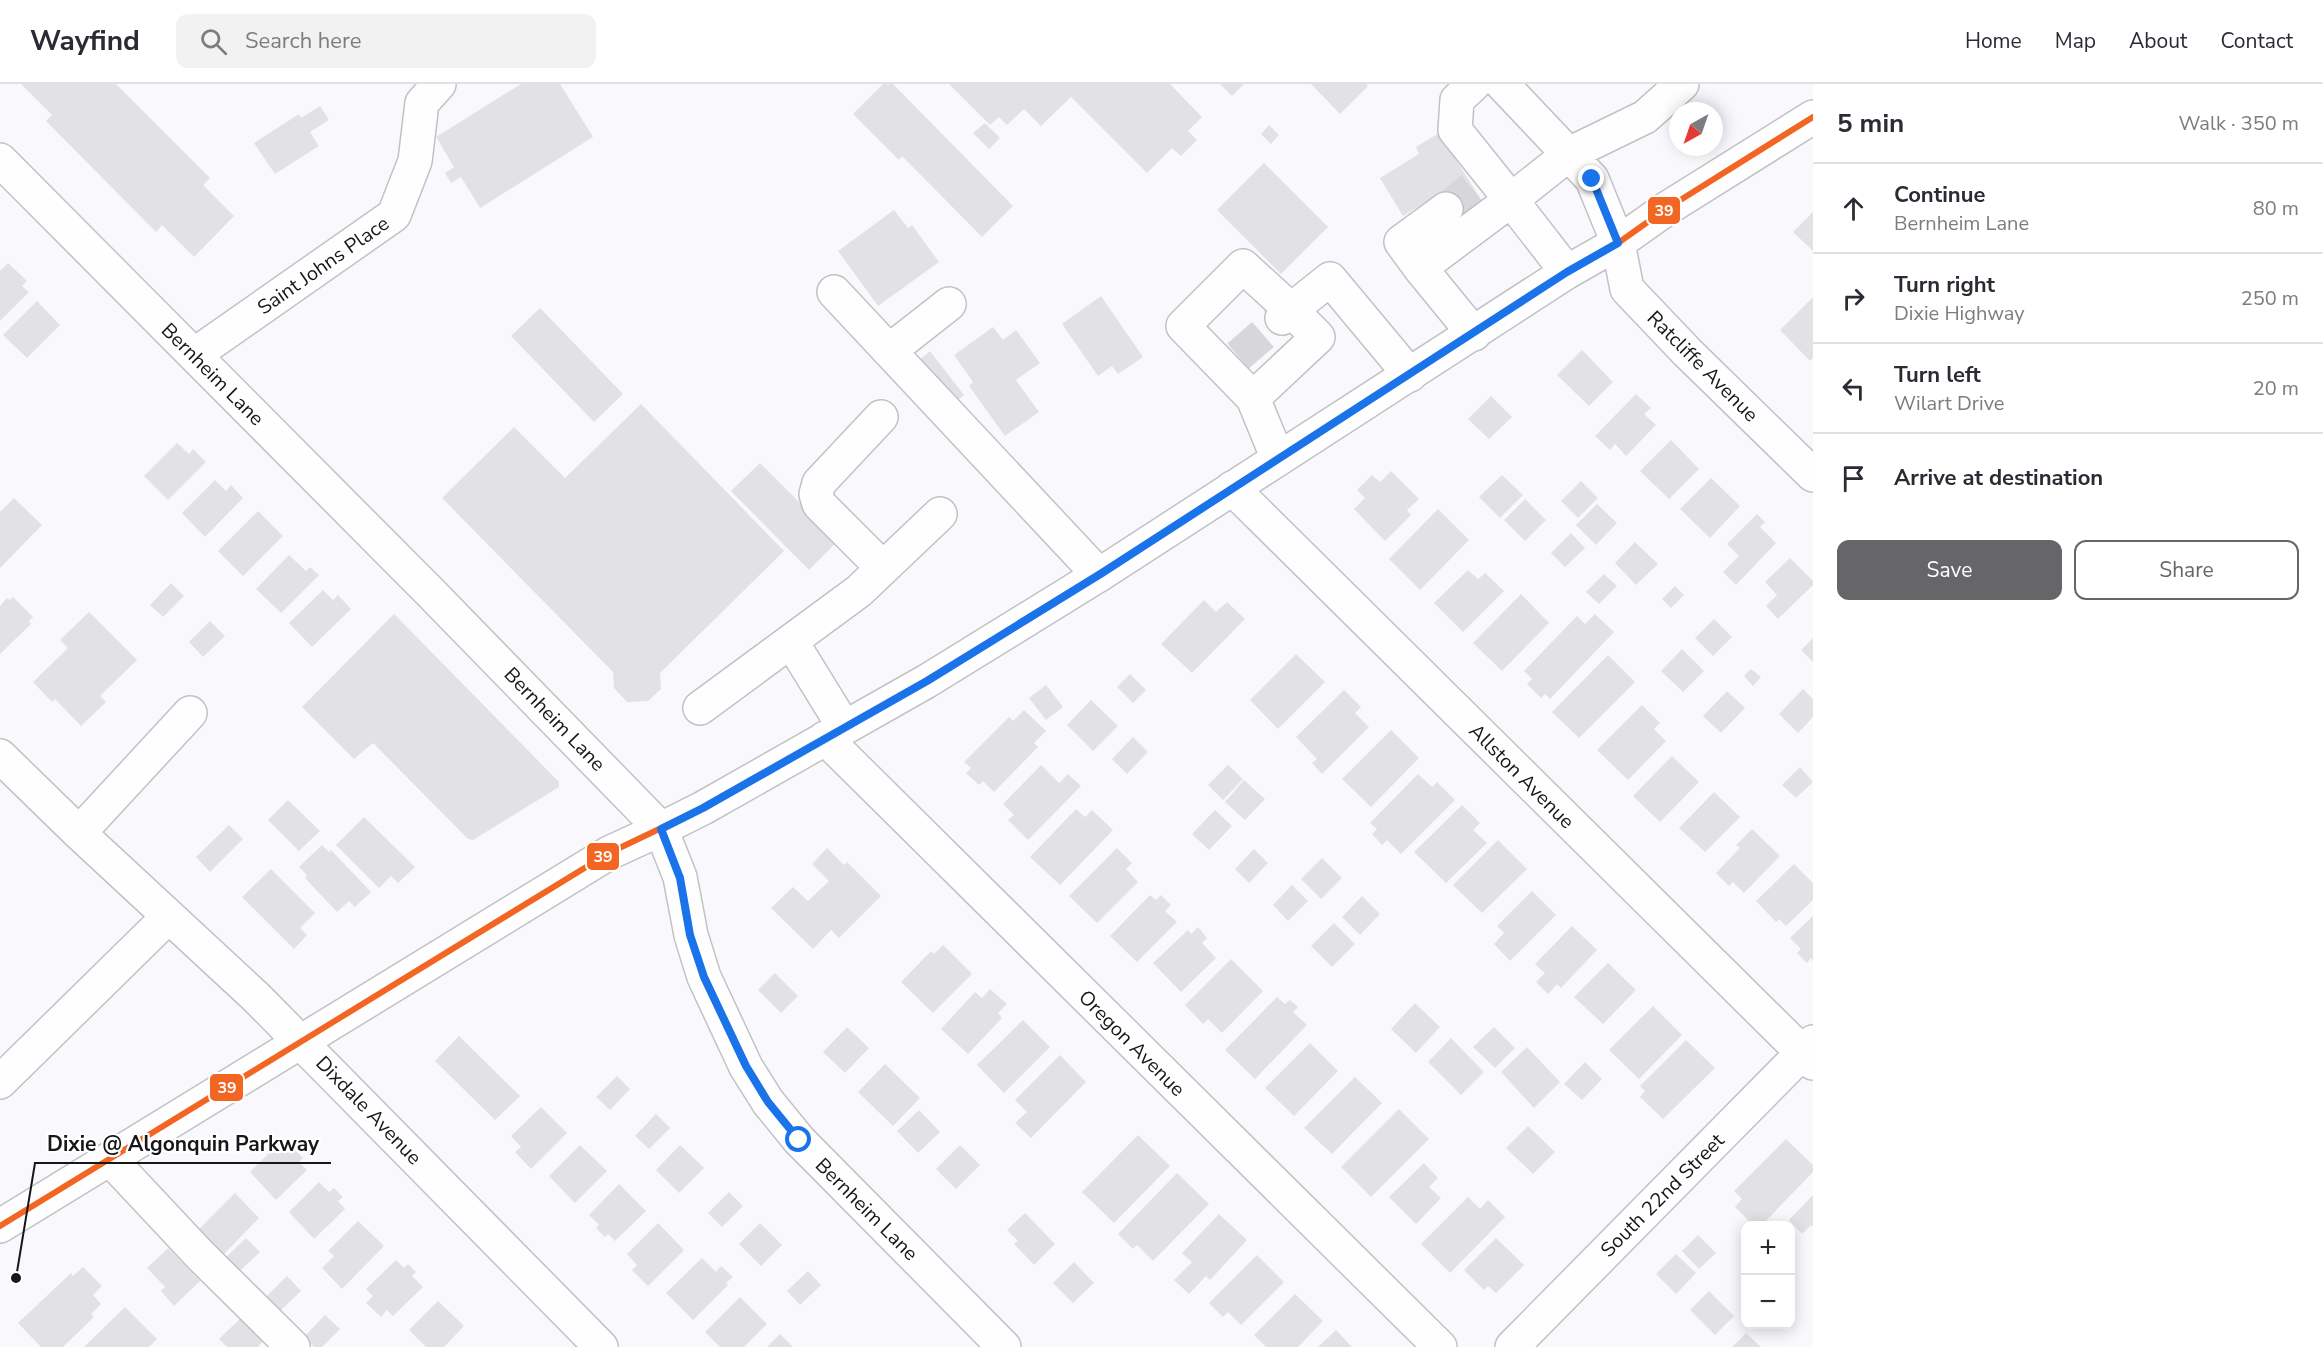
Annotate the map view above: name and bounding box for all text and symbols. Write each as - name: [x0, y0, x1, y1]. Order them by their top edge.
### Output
- search box: [176, 14, 596, 68]
- text: Wayfind: [30, 22, 140, 60]
- icon: search: [197, 25, 230, 58]
- text: Search here: [245, 26, 362, 56]
- text: Home: [1965, 27, 2022, 55]
- text: Map: [2055, 27, 2096, 55]
- text: About: [2129, 27, 2187, 55]
- text: Contact: [2220, 27, 2293, 55]
- north arrow: [1669, 102, 1723, 156]
- text: 5 min: [1837, 106, 1904, 141]
- text: Walk · 350 m: [2179, 110, 2299, 137]
- route end: [1578, 165, 1604, 191]
- text: Continue: [1894, 180, 1985, 210]
- icon: ahead: [1837, 192, 1870, 225]
- text: 80 m: [2253, 195, 2299, 222]
- line badge: 39: [1647, 196, 1681, 225]
- text: 39: [1654, 200, 1674, 222]
- street label: Saint Johns Place: [252, 210, 395, 321]
- text: Bernheim Lane: [1894, 210, 2029, 237]
- text: Turn right: [1894, 270, 1995, 300]
- icon: right: [1837, 282, 1870, 315]
- text: 250 m: [2241, 285, 2299, 312]
- text: Dixie Highway: [1894, 300, 2025, 327]
- street label: Ratcliffe Avenue: [1641, 305, 1764, 428]
- street label: Bernheim Lane: [155, 317, 270, 432]
- text: Turn left: [1894, 360, 1981, 390]
- icon: left: [1837, 372, 1870, 405]
- text: 20 m: [2253, 375, 2299, 402]
- text: Wilart Drive: [1894, 390, 2004, 417]
- icon: arrive: [1837, 462, 1870, 495]
- text: Arrive at destination: [1894, 463, 2103, 493]
- button: Save: [1837, 540, 2062, 600]
- button: Share: [2074, 540, 2299, 600]
- street label: Bernheim Lane: [498, 661, 611, 777]
- street label: Allston Avenue: [1463, 718, 1580, 835]
- line badge: 39: [586, 842, 620, 871]
- text: 39: [593, 846, 613, 868]
- street label: Oregon Avenue: [1072, 984, 1191, 1103]
- street label: Dixdale Avenue: [310, 1050, 428, 1171]
- line badge: 39: [209, 1073, 244, 1102]
- text: 39: [217, 1077, 237, 1099]
- callout: Dixie @ Algonquin Parkway: [35, 1124, 331, 1163]
- route start: [785, 1126, 811, 1152]
- street label: South 22nd Street: [1595, 1127, 1731, 1263]
- text: Dixie @ Algonquin Parkway: [47, 1130, 320, 1158]
- street label: Bernheim Lane: [809, 1152, 924, 1267]
- map controls: [1741, 1221, 1795, 1329]
- button: +: [1741, 1221, 1795, 1275]
- button: −: [1741, 1275, 1795, 1329]

